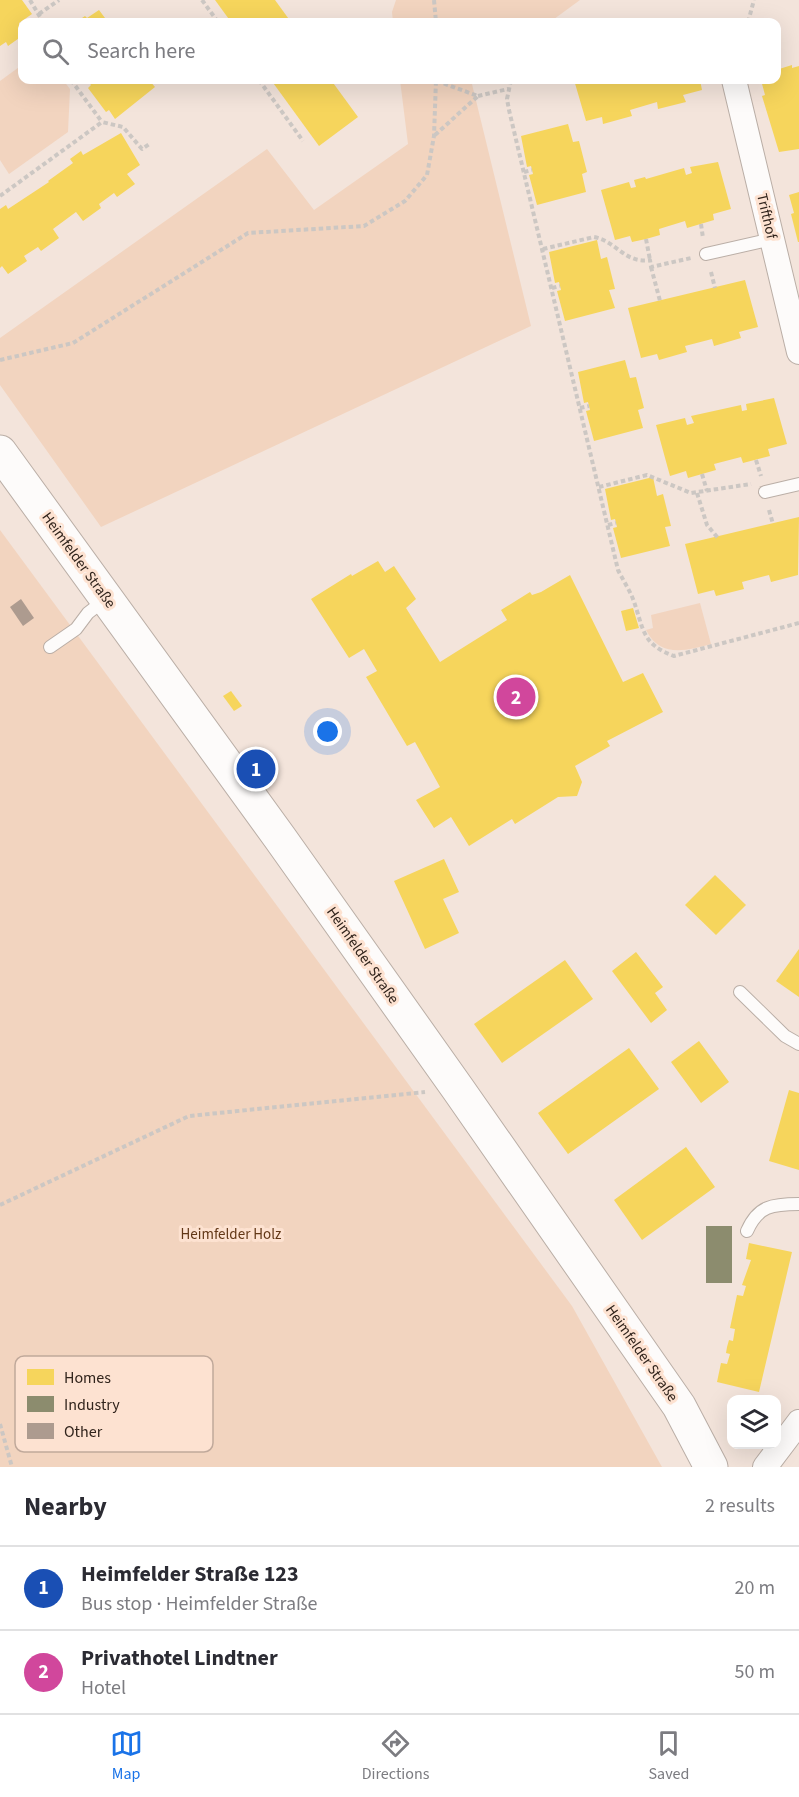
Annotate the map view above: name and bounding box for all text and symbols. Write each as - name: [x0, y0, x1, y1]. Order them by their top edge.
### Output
- search box: [18, 18, 781, 84]
- icon: search: [39, 35, 72, 68]
- text: Search here: [87, 35, 195, 67]
- street label: Trifthof: [751, 191, 782, 241]
- street label: Heimfelder Straße: [37, 508, 121, 613]
- pin: 2: [496, 674, 536, 720]
- your location: [313, 717, 342, 746]
- pin: 1: [236, 746, 276, 792]
- street label: Heimfelder Straße: [321, 903, 404, 1008]
- park label: Heimfelder Holz: [181, 1224, 281, 1245]
- street label: Heimfelder Straße: [600, 1301, 683, 1406]
- legend: [15, 1356, 213, 1452]
- text: Homes: [64, 1367, 111, 1389]
- text: Industry: [64, 1394, 120, 1416]
- map controls: [727, 1395, 781, 1449]
- button: layers: [727, 1395, 781, 1449]
- text: Other: [64, 1421, 103, 1443]
- text: Nearby: [24, 1488, 107, 1525]
- text: 2 results: [705, 1492, 775, 1520]
- text: Heimfelder Straße 123: [81, 1558, 299, 1590]
- text: 1: [38, 1574, 49, 1602]
- text: 20 m: [735, 1574, 775, 1602]
- text: Bus stop · Heimfelder Straße: [81, 1590, 317, 1618]
- text: Privathotel Lindtner: [81, 1642, 278, 1674]
- text: 2: [38, 1658, 49, 1686]
- text: 50 m: [735, 1658, 775, 1686]
- text: Hotel: [81, 1674, 126, 1702]
- tab: Map: [110, 1727, 143, 1785]
- tab: Directions: [362, 1727, 429, 1785]
- tab: Saved: [649, 1727, 689, 1785]

